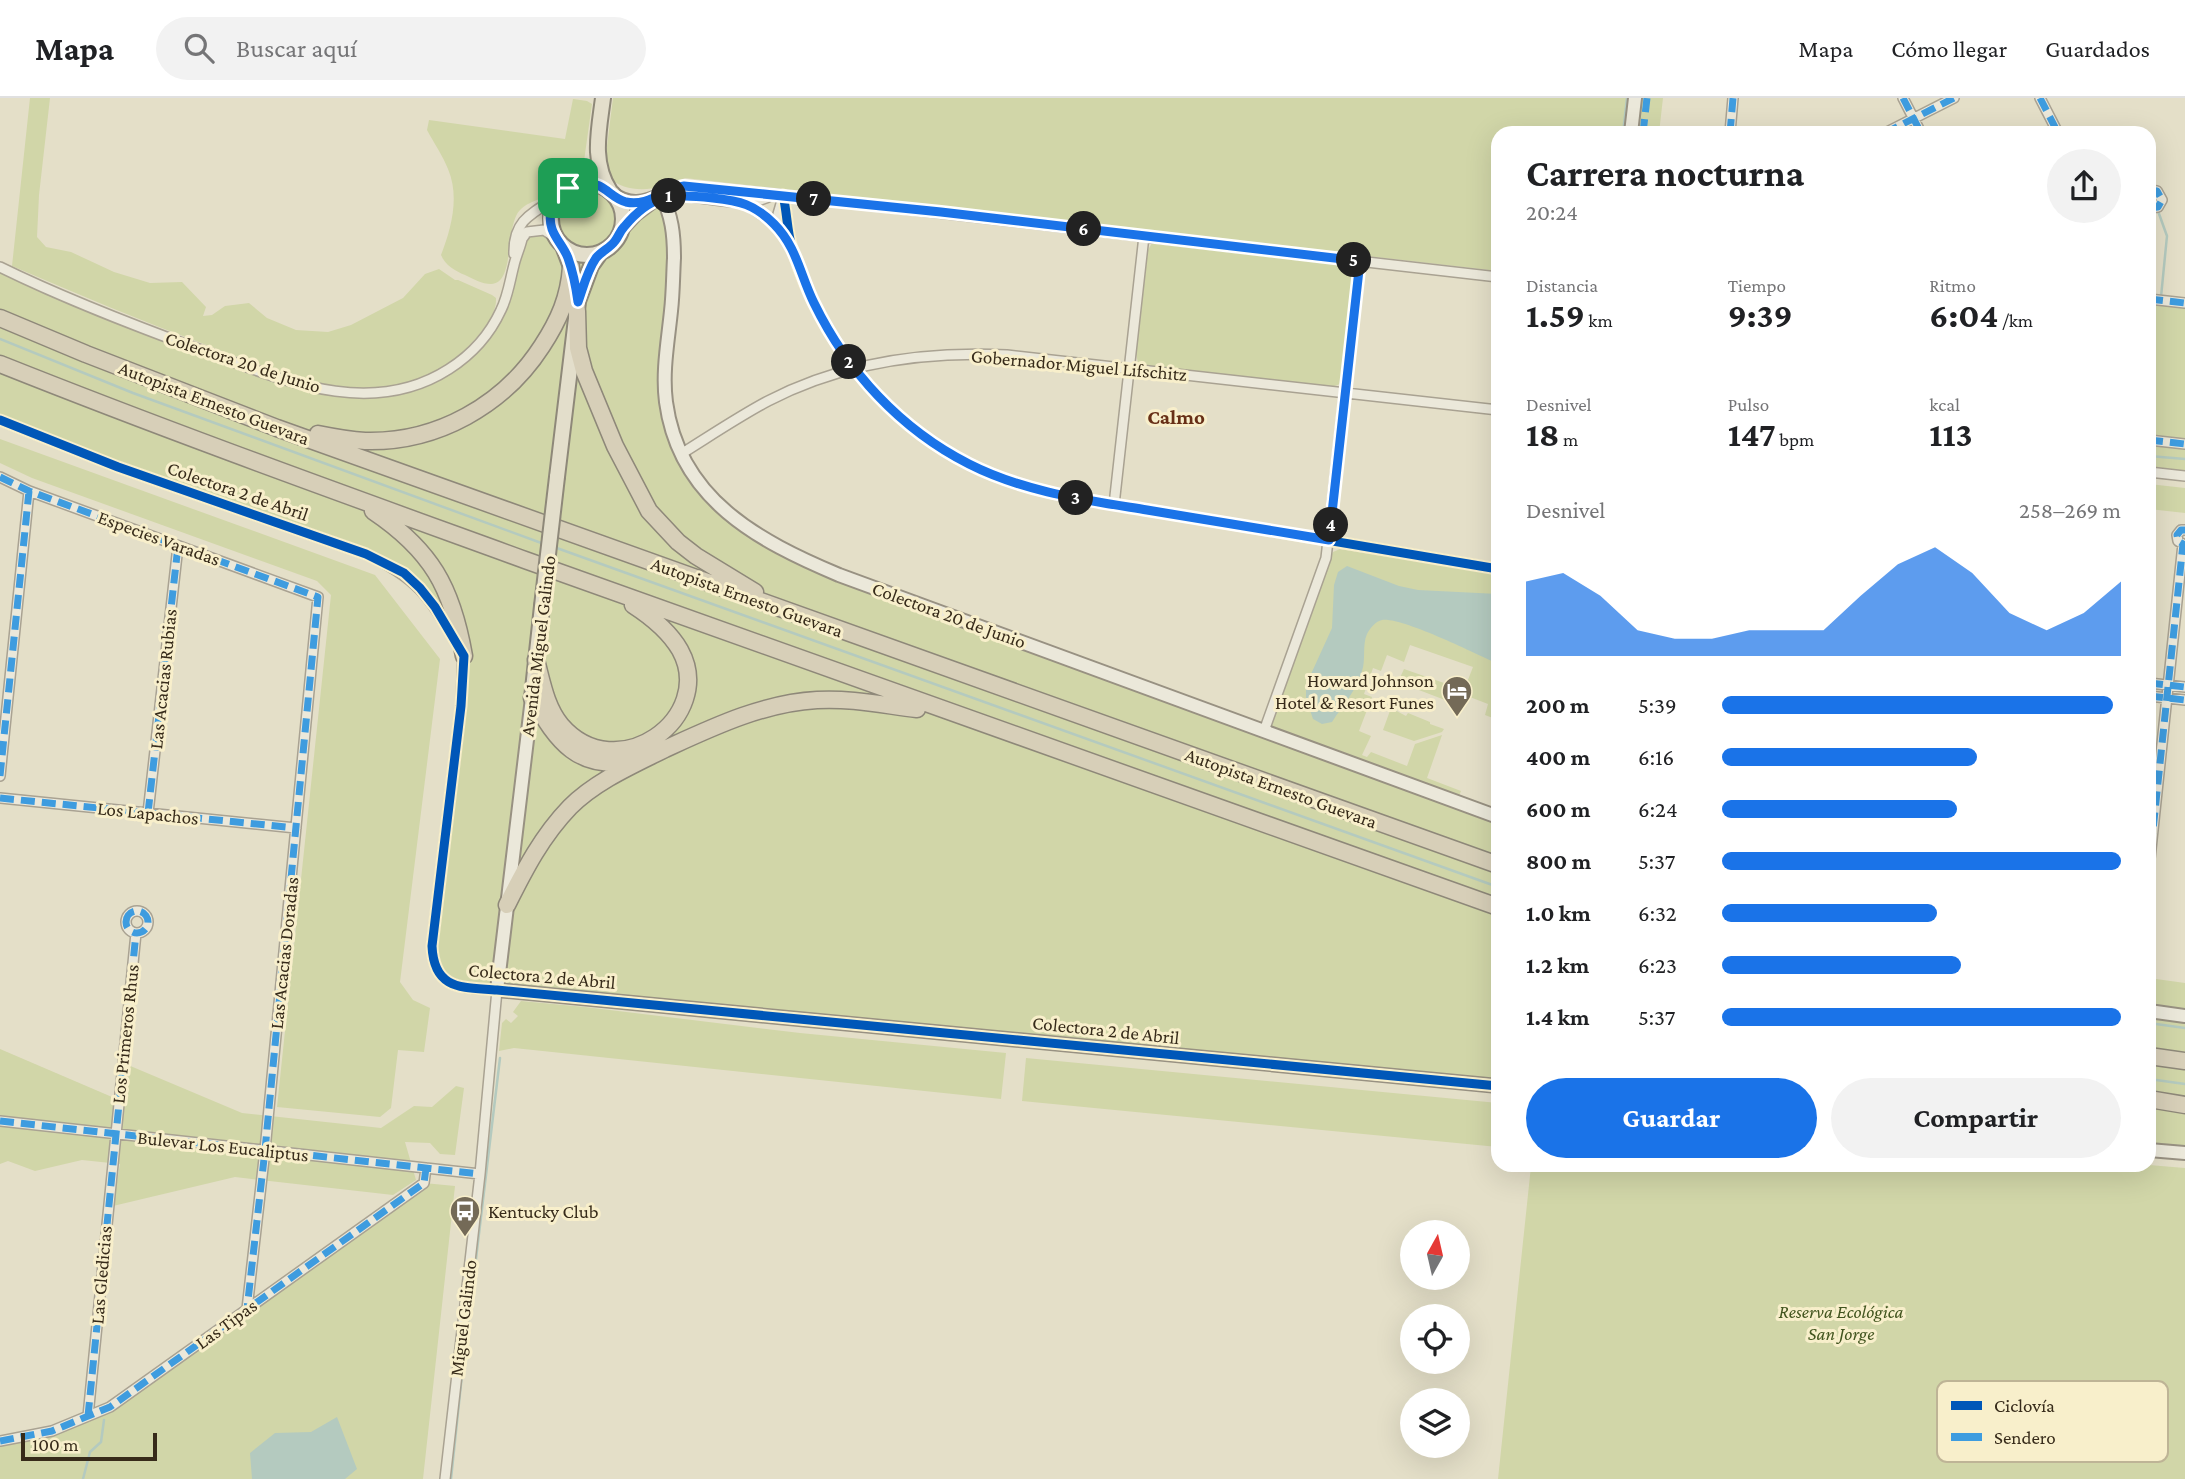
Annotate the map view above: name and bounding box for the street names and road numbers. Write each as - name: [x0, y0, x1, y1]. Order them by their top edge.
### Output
- street label: Colectora 20 de Junio: [163, 327, 323, 397]
- street label: Gobernador Miguel Lifschitz: [970, 345, 1188, 385]
- street label: Autopista Ernesto Guevara: [116, 357, 312, 449]
- street label: Colectora 2 de Abril: [165, 457, 311, 525]
- street label: Especies Varadas: [95, 506, 223, 570]
- street label: Autopista Ernesto Guevara: [648, 553, 846, 642]
- street label: Avenida Miguel Galindo: [516, 554, 560, 738]
- street label: Colectora 20 de Junio: [869, 577, 1029, 653]
- street label: Las Acacias Rubias: [145, 608, 181, 750]
- street label: Autopista Ernesto Guevara: [1182, 744, 1380, 833]
- street label: Los Lapachos: [96, 797, 200, 829]
- street label: Las Acacias Doradas: [266, 876, 302, 1030]
- street label: Colectora 2 de Abril: [467, 959, 617, 993]
- street label: Los Primeros Rhus: [107, 963, 143, 1105]
- street label: Colectora 2 de Abril: [1031, 1012, 1181, 1048]
- street label: Bulevar Los Eucaliptus: [136, 1127, 310, 1165]
- street label: Las Gledicias: [86, 1225, 116, 1325]
- street label: Miguel Galindo: [445, 1258, 481, 1378]
- street label: Las Tipas: [191, 1295, 261, 1353]

